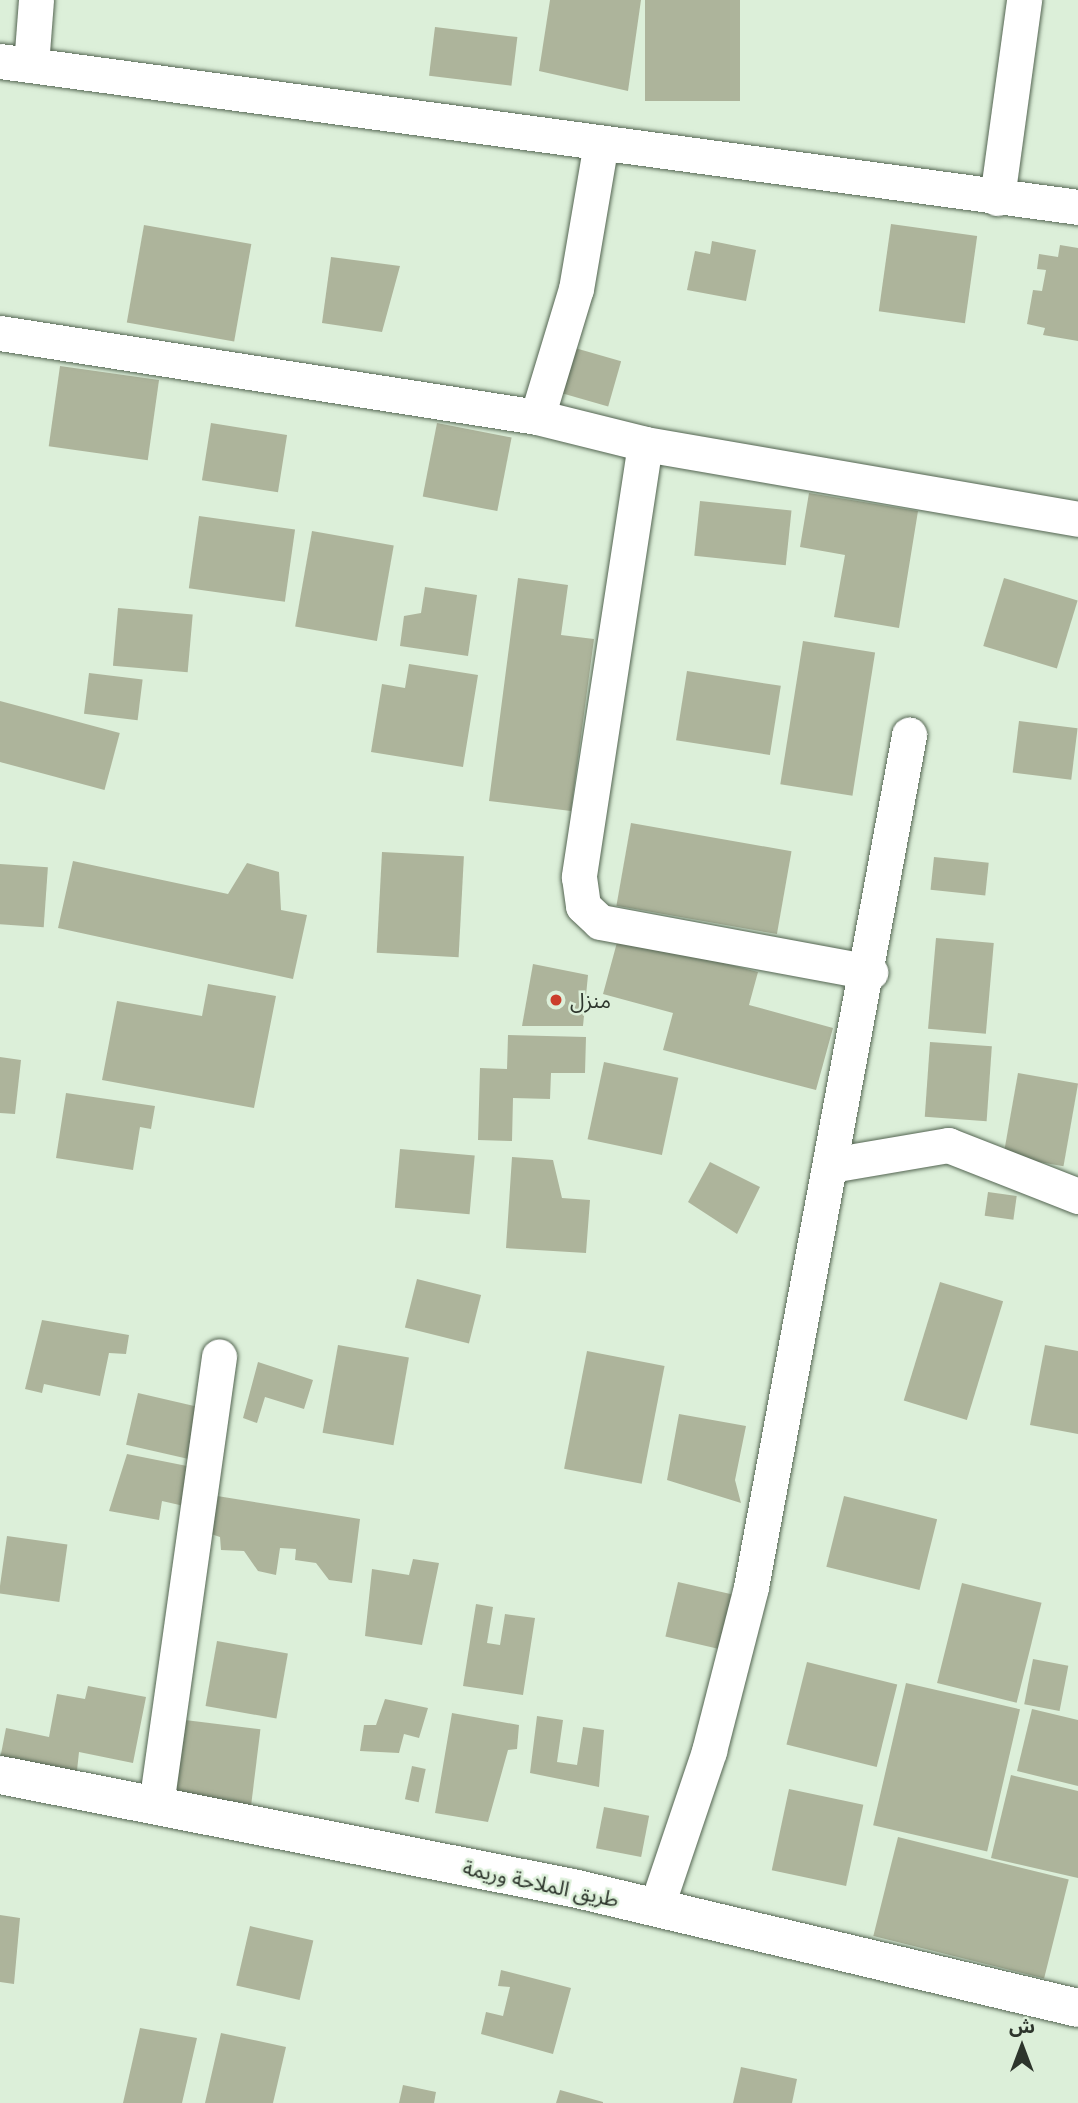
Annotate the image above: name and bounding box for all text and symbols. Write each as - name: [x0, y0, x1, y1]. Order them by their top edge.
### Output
- place label: منزل: [570, 987, 611, 1013]
- marker: منزل: [548, 992, 564, 1008]
- street label: طريق الملاحة وريمة: [461, 1854, 621, 1912]
- north arrow: [987, 2012, 1057, 2082]
- text: ش: [1009, 2014, 1035, 2037]

